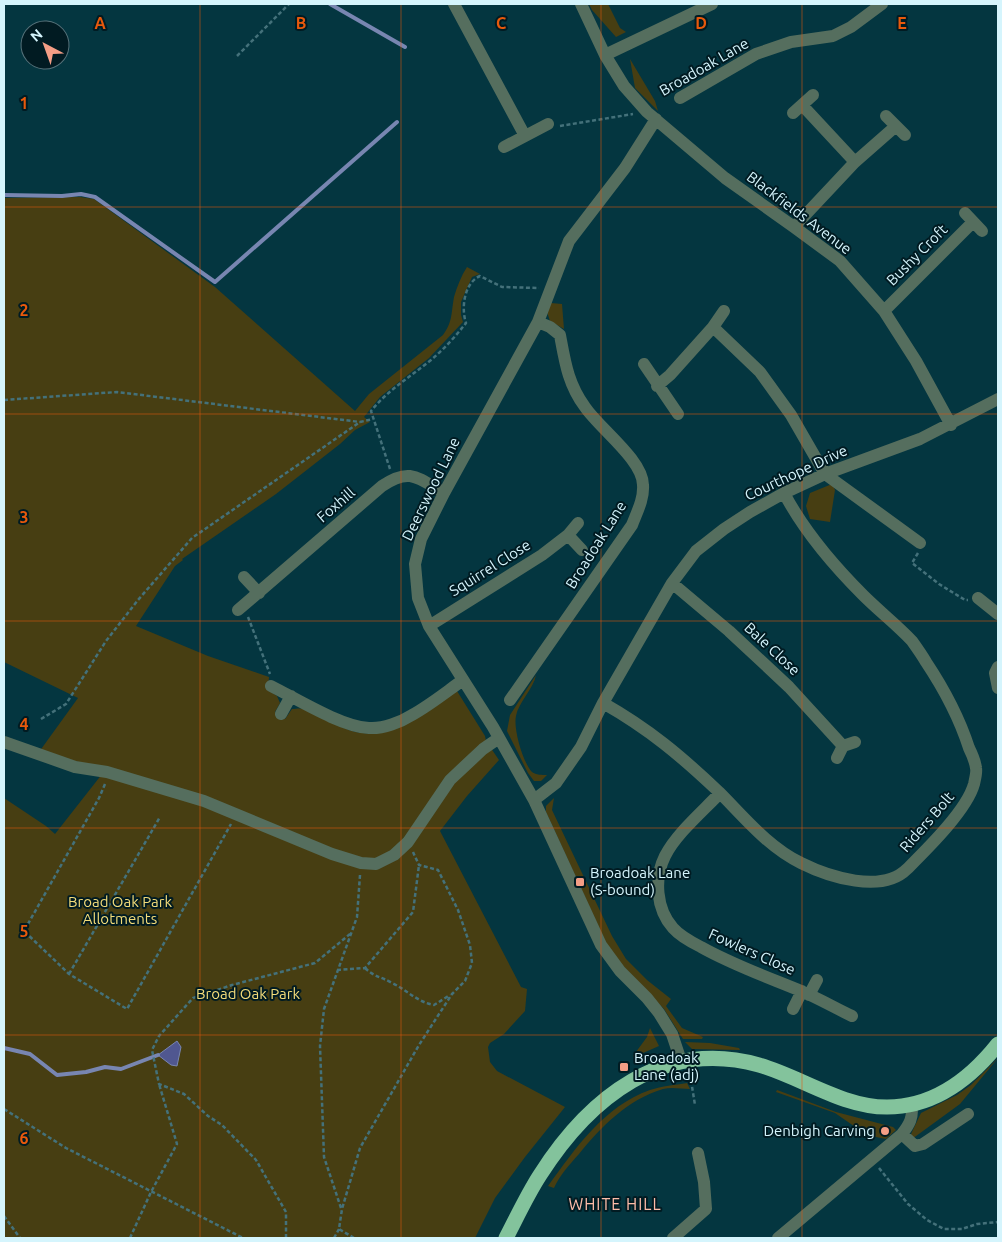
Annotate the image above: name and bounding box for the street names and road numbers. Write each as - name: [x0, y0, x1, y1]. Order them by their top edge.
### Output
- street label: Broadoak Lane: [656, 34, 751, 99]
- street label: Blackfields Avenue: [744, 168, 855, 257]
- street label: Bushy Croft: [883, 221, 951, 289]
- street label: Deerswood Lane: [398, 434, 463, 543]
- street label: Courthope Drive: [742, 441, 850, 504]
- street label: Foxhill: [313, 484, 358, 526]
- street label: Broadoak Lane: [562, 498, 629, 592]
- street label: Squirrel Close: [446, 536, 533, 599]
- street label: Bale Close: [741, 619, 804, 679]
- street label: Riders Bolt: [896, 788, 957, 855]
- street label: Fowlers Close: [706, 925, 798, 978]

